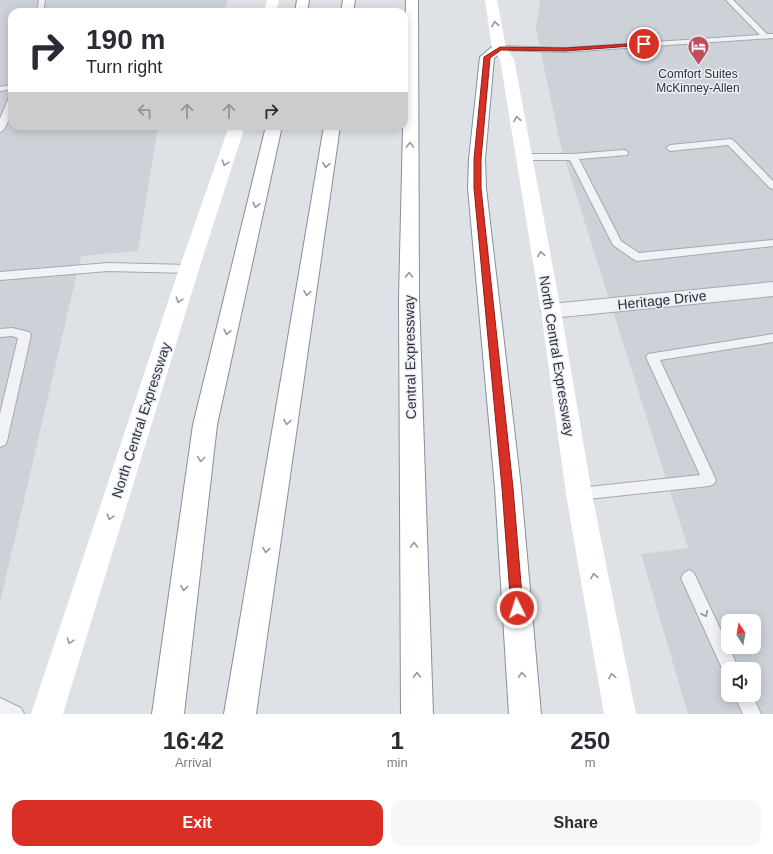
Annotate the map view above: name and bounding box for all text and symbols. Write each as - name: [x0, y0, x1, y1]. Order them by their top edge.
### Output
- one-way arrow: [491, 21, 500, 27]
- icon: right: [20, 24, 72, 76]
- text: 190 m: [86, 24, 165, 55]
- pin: [627, 27, 661, 61]
- icon: arrive: [633, 33, 655, 55]
- hotel icon: Comfort Suites McKinney-Allen: [685, 34, 711, 67]
- text: Turn right: [86, 57, 162, 77]
- place label: Comfort Suites McKinney-Allen: [656, 67, 740, 95]
- icon: left: [134, 100, 156, 122]
- icon: ahead: [176, 100, 198, 122]
- icon: ahead: [218, 100, 240, 122]
- icon: right: [260, 100, 282, 122]
- one-way arrow: [513, 116, 522, 122]
- one-way arrow: [406, 142, 414, 148]
- one-way arrow: [221, 159, 229, 166]
- one-way arrow: [322, 161, 331, 168]
- one-way arrow: [253, 202, 261, 208]
- one-way arrow: [537, 251, 546, 257]
- one-way arrow: [405, 272, 414, 278]
- street label: North Central Expressway: [536, 274, 578, 438]
- street label: Heritage Drive: [617, 287, 708, 313]
- one-way arrow: [303, 290, 312, 296]
- street label: Central Expressway: [401, 295, 419, 419]
- one-way arrow: [175, 296, 184, 303]
- one-way arrow: [223, 328, 232, 335]
- street label: North Central Expressway: [108, 340, 174, 500]
- one-way arrow: [283, 418, 292, 425]
- one-way arrow: [197, 456, 206, 462]
- one-way arrow: [106, 513, 115, 520]
- one-way arrow: [410, 542, 418, 548]
- one-way arrow: [262, 547, 271, 553]
- one-way arrow: [590, 573, 599, 579]
- one-way arrow: [180, 585, 189, 591]
- position arrow: [496, 587, 538, 629]
- one-way arrow: [700, 609, 708, 617]
- north arrow: [721, 614, 761, 654]
- map controls: [721, 614, 761, 702]
- one-way arrow: [66, 637, 75, 644]
- button: sound: [721, 662, 761, 702]
- one-way arrow: [412, 672, 421, 678]
- one-way arrow: [517, 672, 526, 678]
- one-way arrow: [609, 673, 617, 679]
- text: 16:42: [163, 727, 224, 754]
- text: 1: [390, 727, 404, 754]
- text: 250: [570, 727, 610, 754]
- text: Arrival: [175, 755, 212, 770]
- text: min: [387, 755, 408, 770]
- text: m: [585, 755, 596, 770]
- button: Exit: [12, 800, 383, 846]
- button: Share: [391, 800, 761, 846]

